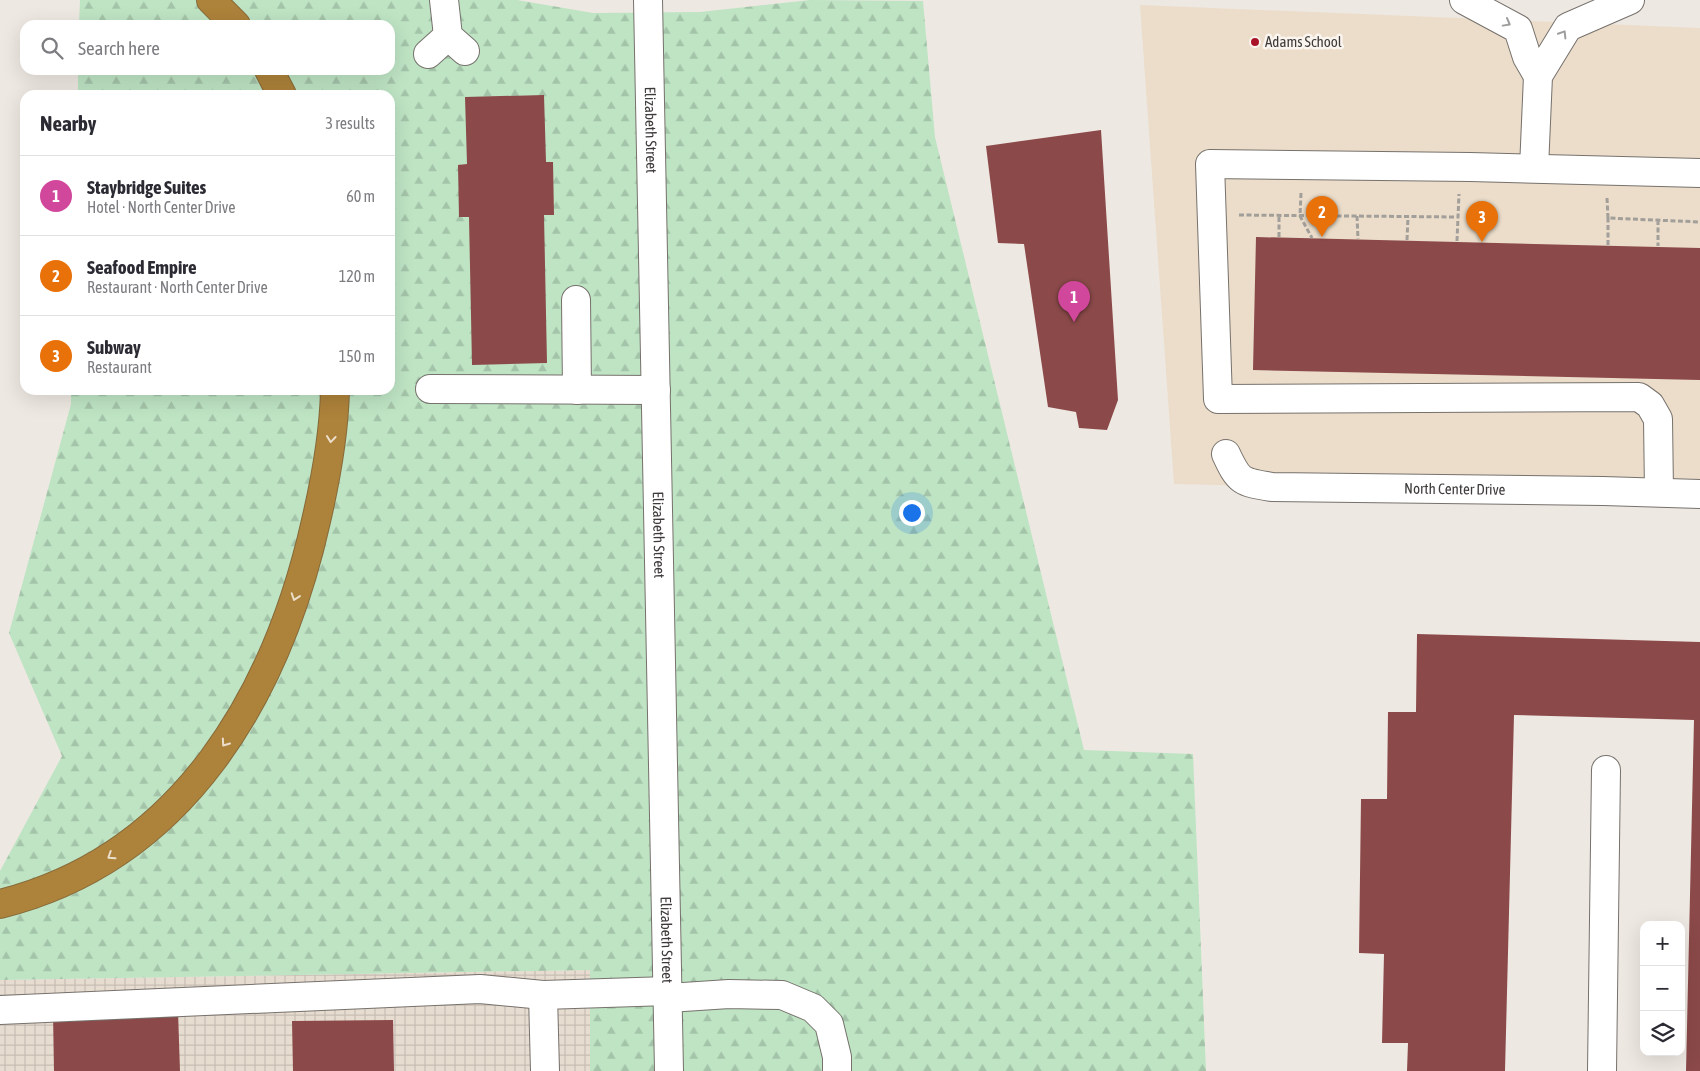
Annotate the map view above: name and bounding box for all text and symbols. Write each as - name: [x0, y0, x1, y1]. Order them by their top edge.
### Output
- one-way arrow: [1502, 16, 1511, 26]
- search box: [20, 20, 395, 75]
- one-way arrow: [1557, 30, 1567, 39]
- place label: Adams School: [1265, 33, 1342, 50]
- icon: search: [38, 34, 66, 62]
- marker: Adams School: [1249, 36, 1261, 48]
- text: Search here: [78, 37, 160, 59]
- street label: Elizabeth Street: [642, 86, 660, 174]
- text: Nearby: [40, 111, 96, 135]
- text: 3 results: [325, 114, 375, 132]
- text: Staybridge Suites: [87, 176, 206, 198]
- text: 1: [52, 187, 60, 205]
- text: 60 m: [346, 187, 375, 205]
- pin: 2: [1306, 196, 1338, 237]
- text: Hotel · North Center Drive: [87, 198, 236, 216]
- pin: 3: [1466, 201, 1498, 242]
- text: Seafood Empire: [87, 256, 197, 278]
- text: 2: [52, 267, 60, 285]
- text: 120 m: [339, 267, 375, 285]
- text: Restaurant · North Center Drive: [87, 278, 268, 296]
- pin: 1: [1058, 281, 1090, 322]
- text: Subway: [87, 336, 141, 358]
- text: 3: [52, 347, 60, 365]
- text: 150 m: [339, 347, 375, 365]
- text: Restaurant: [87, 358, 152, 376]
- one-way arrow: [326, 435, 337, 443]
- street label: North Center Drive: [1404, 480, 1506, 498]
- street label: Elizabeth Street: [650, 491, 668, 578]
- your location: [899, 500, 925, 526]
- one-way arrow: [291, 592, 301, 601]
- one-way arrow: [222, 737, 231, 747]
- one-way arrow: [107, 850, 116, 860]
- street label: Elizabeth Street: [658, 896, 676, 983]
- map controls: [1640, 921, 1685, 1056]
- button: +: [1640, 921, 1685, 966]
- button: −: [1640, 966, 1685, 1011]
- button: layers: [1640, 1011, 1685, 1056]

